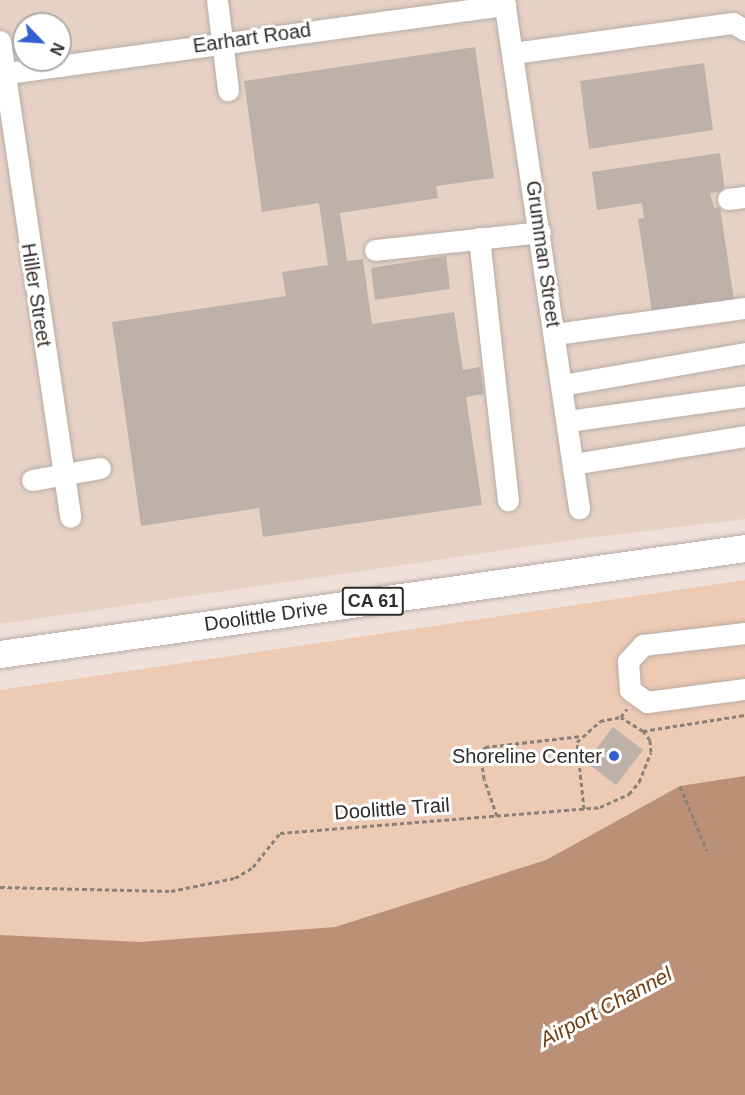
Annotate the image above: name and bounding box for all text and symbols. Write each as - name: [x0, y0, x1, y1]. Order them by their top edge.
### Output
- north arrow: [12, 12, 72, 72]
- street label: Earhart Road: [191, 18, 313, 58]
- text: N: [47, 40, 67, 58]
- street label: Grumman Street: [521, 179, 565, 329]
- street label: Hiller Street: [16, 242, 56, 348]
- road number: CA 61: [340, 586, 406, 616]
- street label: Doolittle Drive: [203, 595, 329, 637]
- place label: Shoreline Center: [452, 744, 602, 768]
- marker: Shoreline Center: [607, 749, 621, 763]
- street label: Doolittle Trail: [333, 793, 451, 825]
- water label: Airport Channel: [536, 962, 676, 1052]

